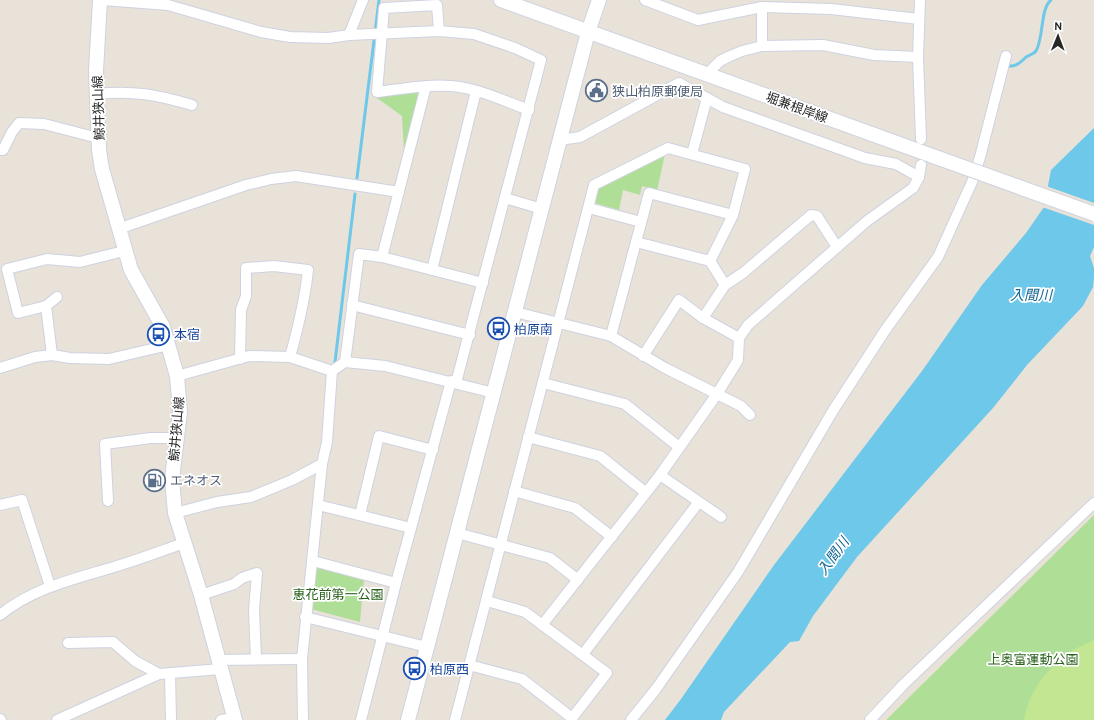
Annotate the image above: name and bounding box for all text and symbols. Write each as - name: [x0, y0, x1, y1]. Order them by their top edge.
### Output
- north arrow: [1038, 16, 1078, 56]
- text: N: [1054, 19, 1062, 33]
- street label: 鯨井狭山線: [89, 75, 107, 141]
- public building icon: 狭山柏原郵便局: [583, 78, 609, 104]
- place label: 狭山柏原郵便局: [612, 83, 703, 99]
- street label: 堀兼根岸線: [764, 88, 830, 126]
- water label: 入間川: [1010, 286, 1054, 304]
- bus stop icon: 柏原南: [485, 316, 511, 342]
- bus stop icon: 本宿: [145, 321, 171, 347]
- place label: 柏原南: [514, 321, 553, 337]
- place label: 本宿: [174, 326, 200, 342]
- street label: 鯨井狭山線: [165, 396, 187, 462]
- fuel station icon: エネオス: [142, 467, 168, 493]
- place label: エネオス: [170, 472, 222, 488]
- water label: 入間川: [813, 532, 854, 578]
- park label: 恵花前第一公園: [292, 586, 384, 602]
- park label: 上奥富運動公園: [987, 651, 1079, 667]
- bus stop icon: 柏原西: [401, 656, 427, 682]
- place label: 柏原西: [430, 661, 469, 677]

